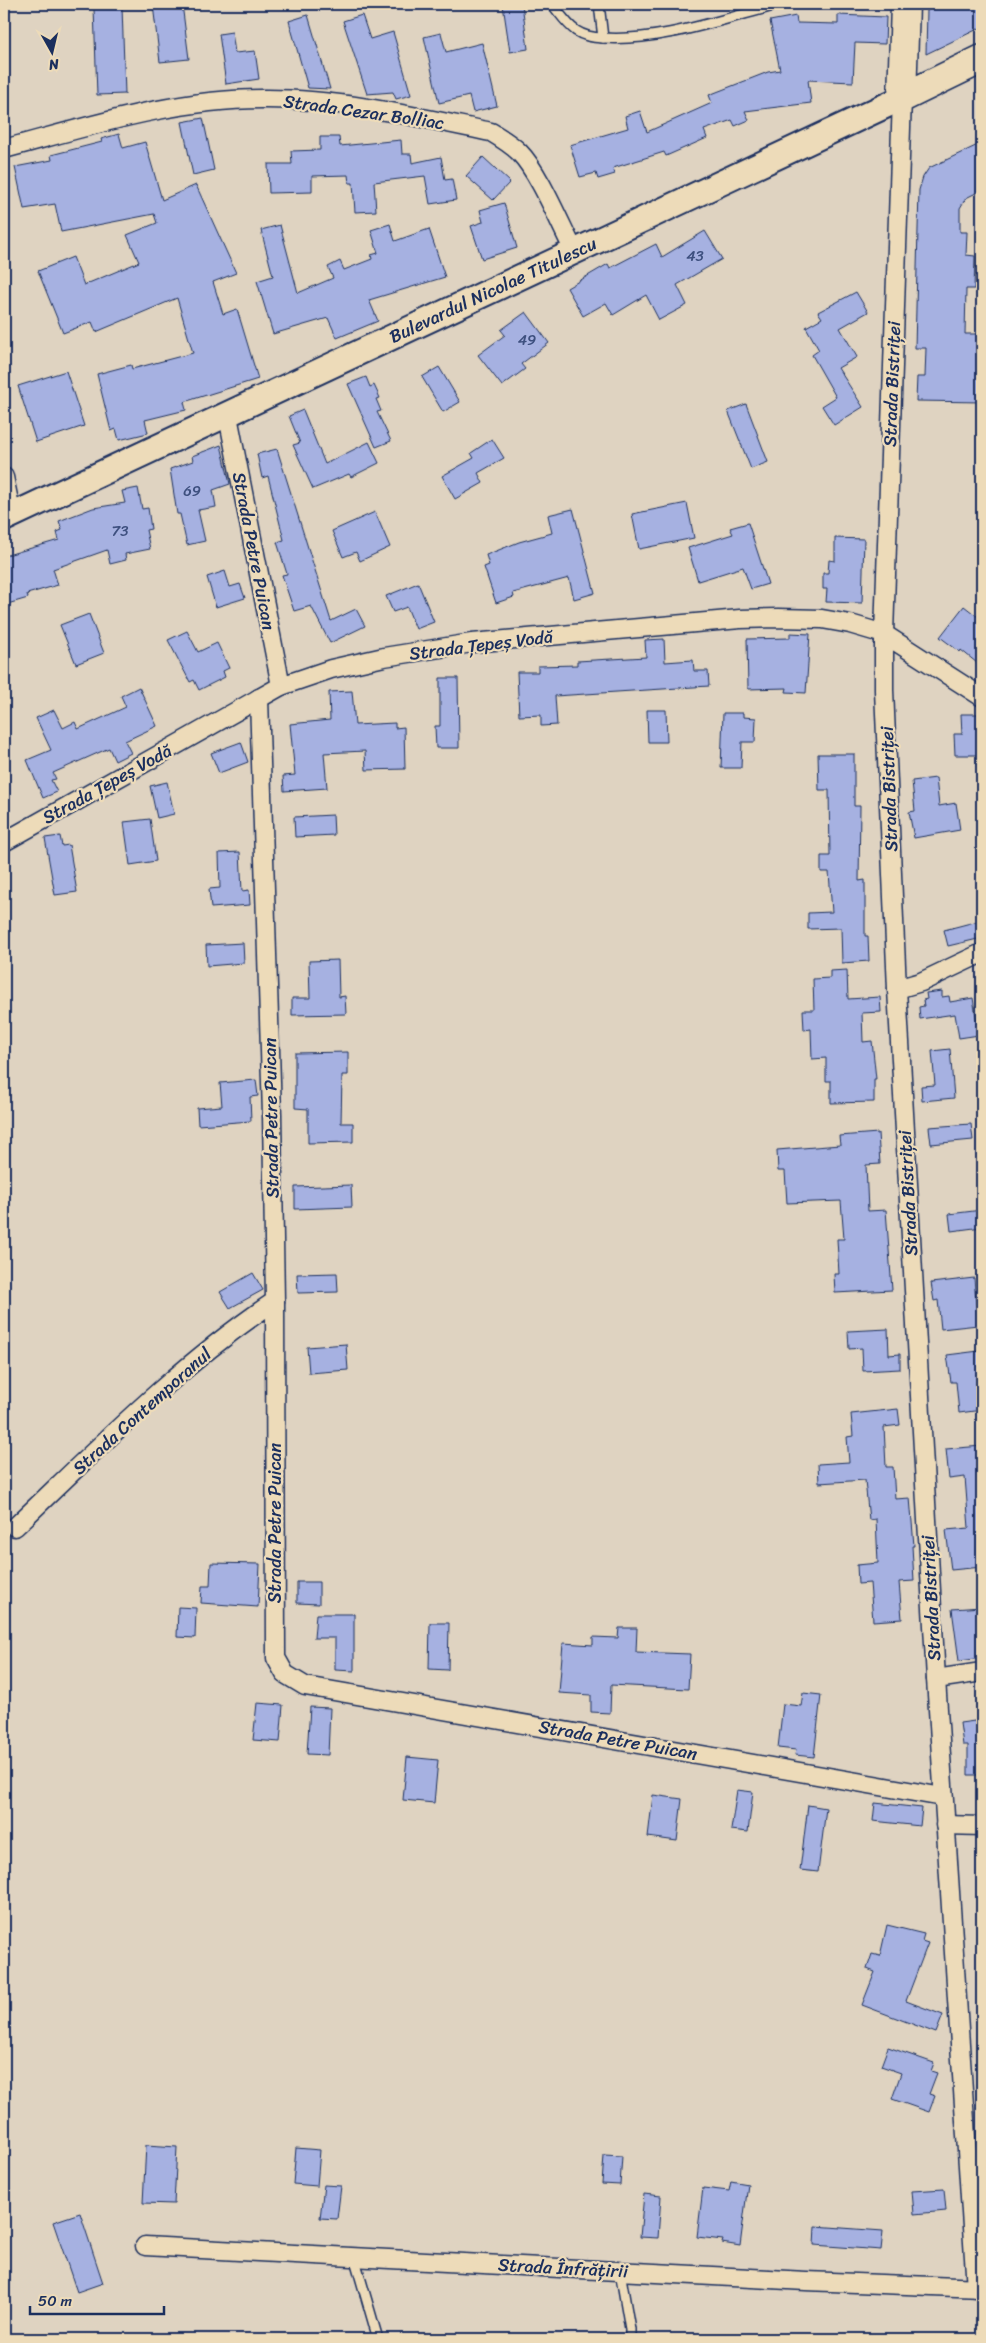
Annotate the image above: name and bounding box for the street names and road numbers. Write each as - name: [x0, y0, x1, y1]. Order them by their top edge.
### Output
- street label: Strada Cezar Bolliac: [281, 85, 447, 139]
- street label: Bulevardul Nicolae Titulescu: [384, 228, 603, 352]
- street label: Strada Bistriței: [874, 320, 910, 447]
- street label: Strada Petre Puican: [223, 469, 285, 633]
- street label: Strada Țepeș Vodă: [407, 620, 556, 670]
- street label: Strada Bistriței: [871, 725, 907, 852]
- street label: Strada Țepeș Vodă: [36, 735, 179, 833]
- street label: Strada Petre Puican: [254, 1037, 288, 1199]
- street label: Strada Bistriței: [889, 1128, 927, 1257]
- street label: Strada Contemporanul: [65, 1339, 220, 1483]
- street label: Strada Petre Puican: [259, 1442, 291, 1603]
- street label: Strada Bistriței: [912, 1533, 950, 1662]
- street label: Strada Petre Puican: [536, 1710, 700, 1770]
- street label: Strada Înfrățirii: [497, 2249, 630, 2287]

